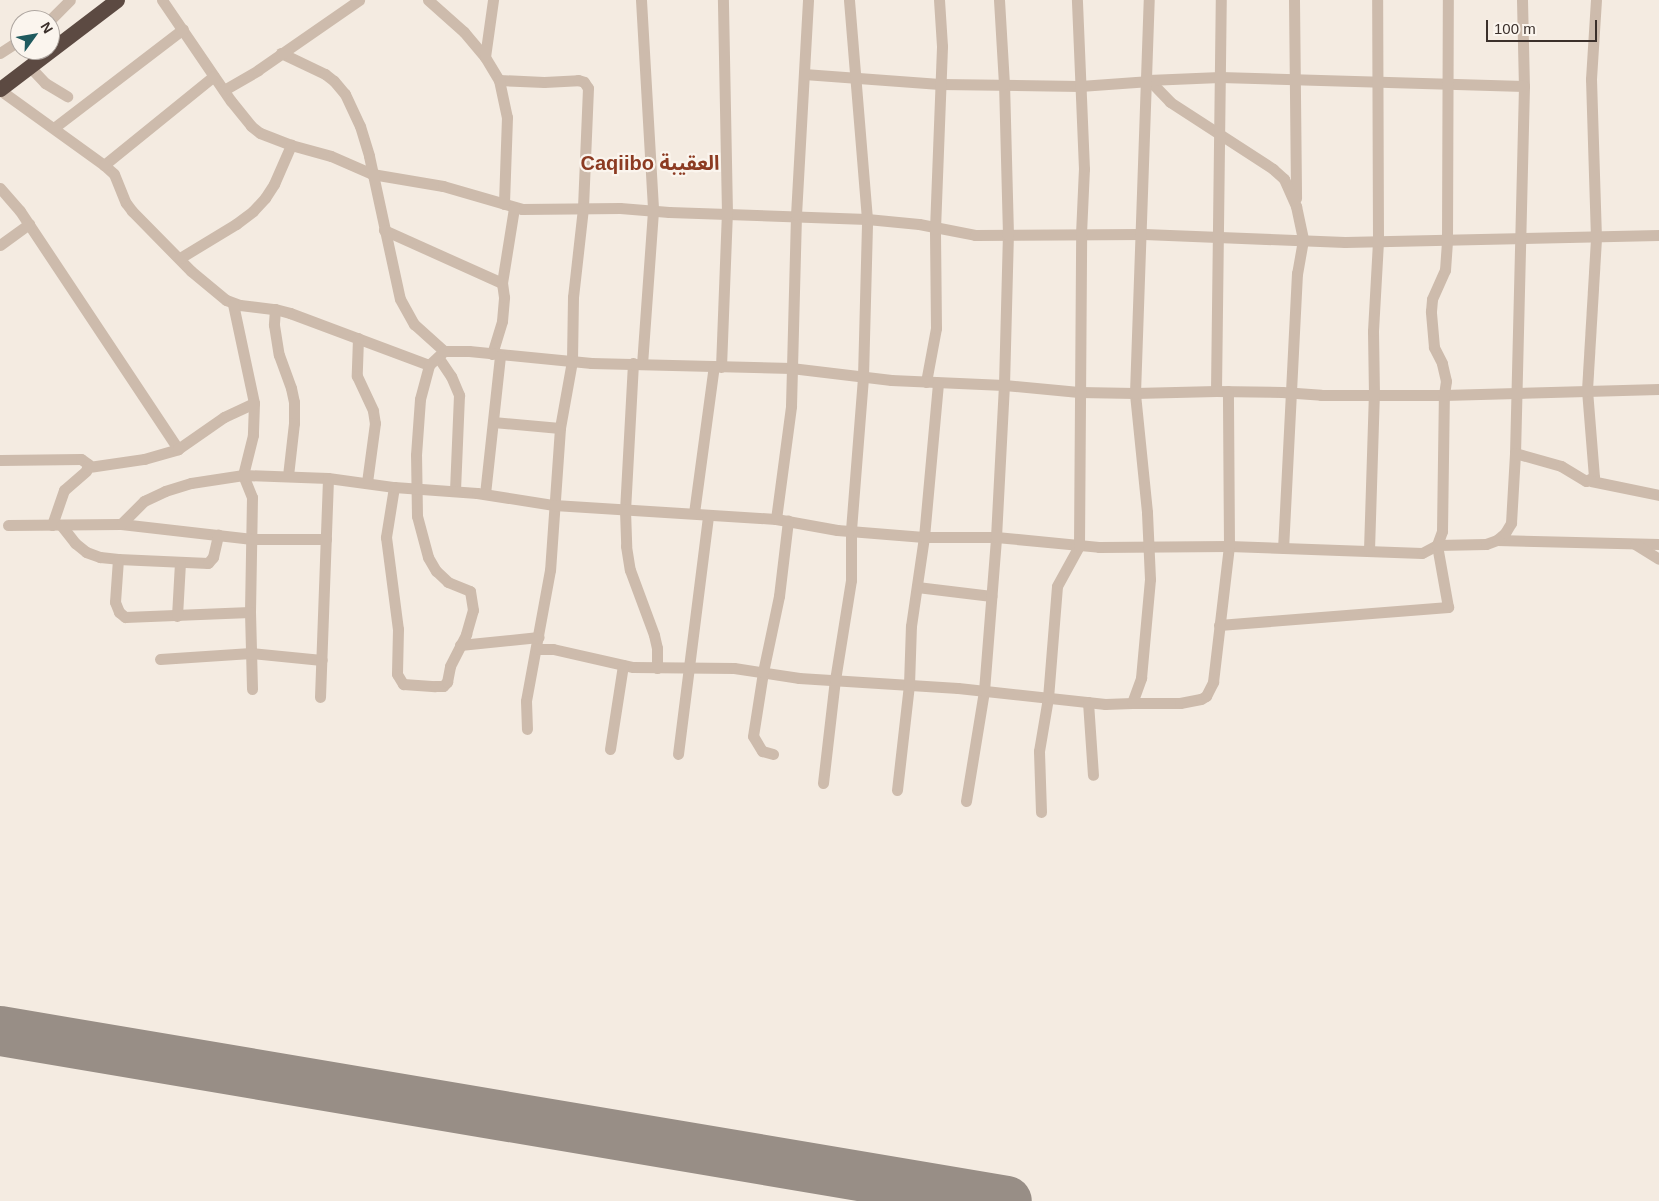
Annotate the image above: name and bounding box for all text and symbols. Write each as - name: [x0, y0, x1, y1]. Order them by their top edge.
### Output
- north arrow: [10, 10, 60, 60]
- scale bar: [1489, 10, 1600, 42]
- text: N: [37, 19, 56, 36]
- text: 100 m: [1494, 20, 1536, 37]
- district label: Caqiibo العقيبة: [581, 151, 719, 175]

